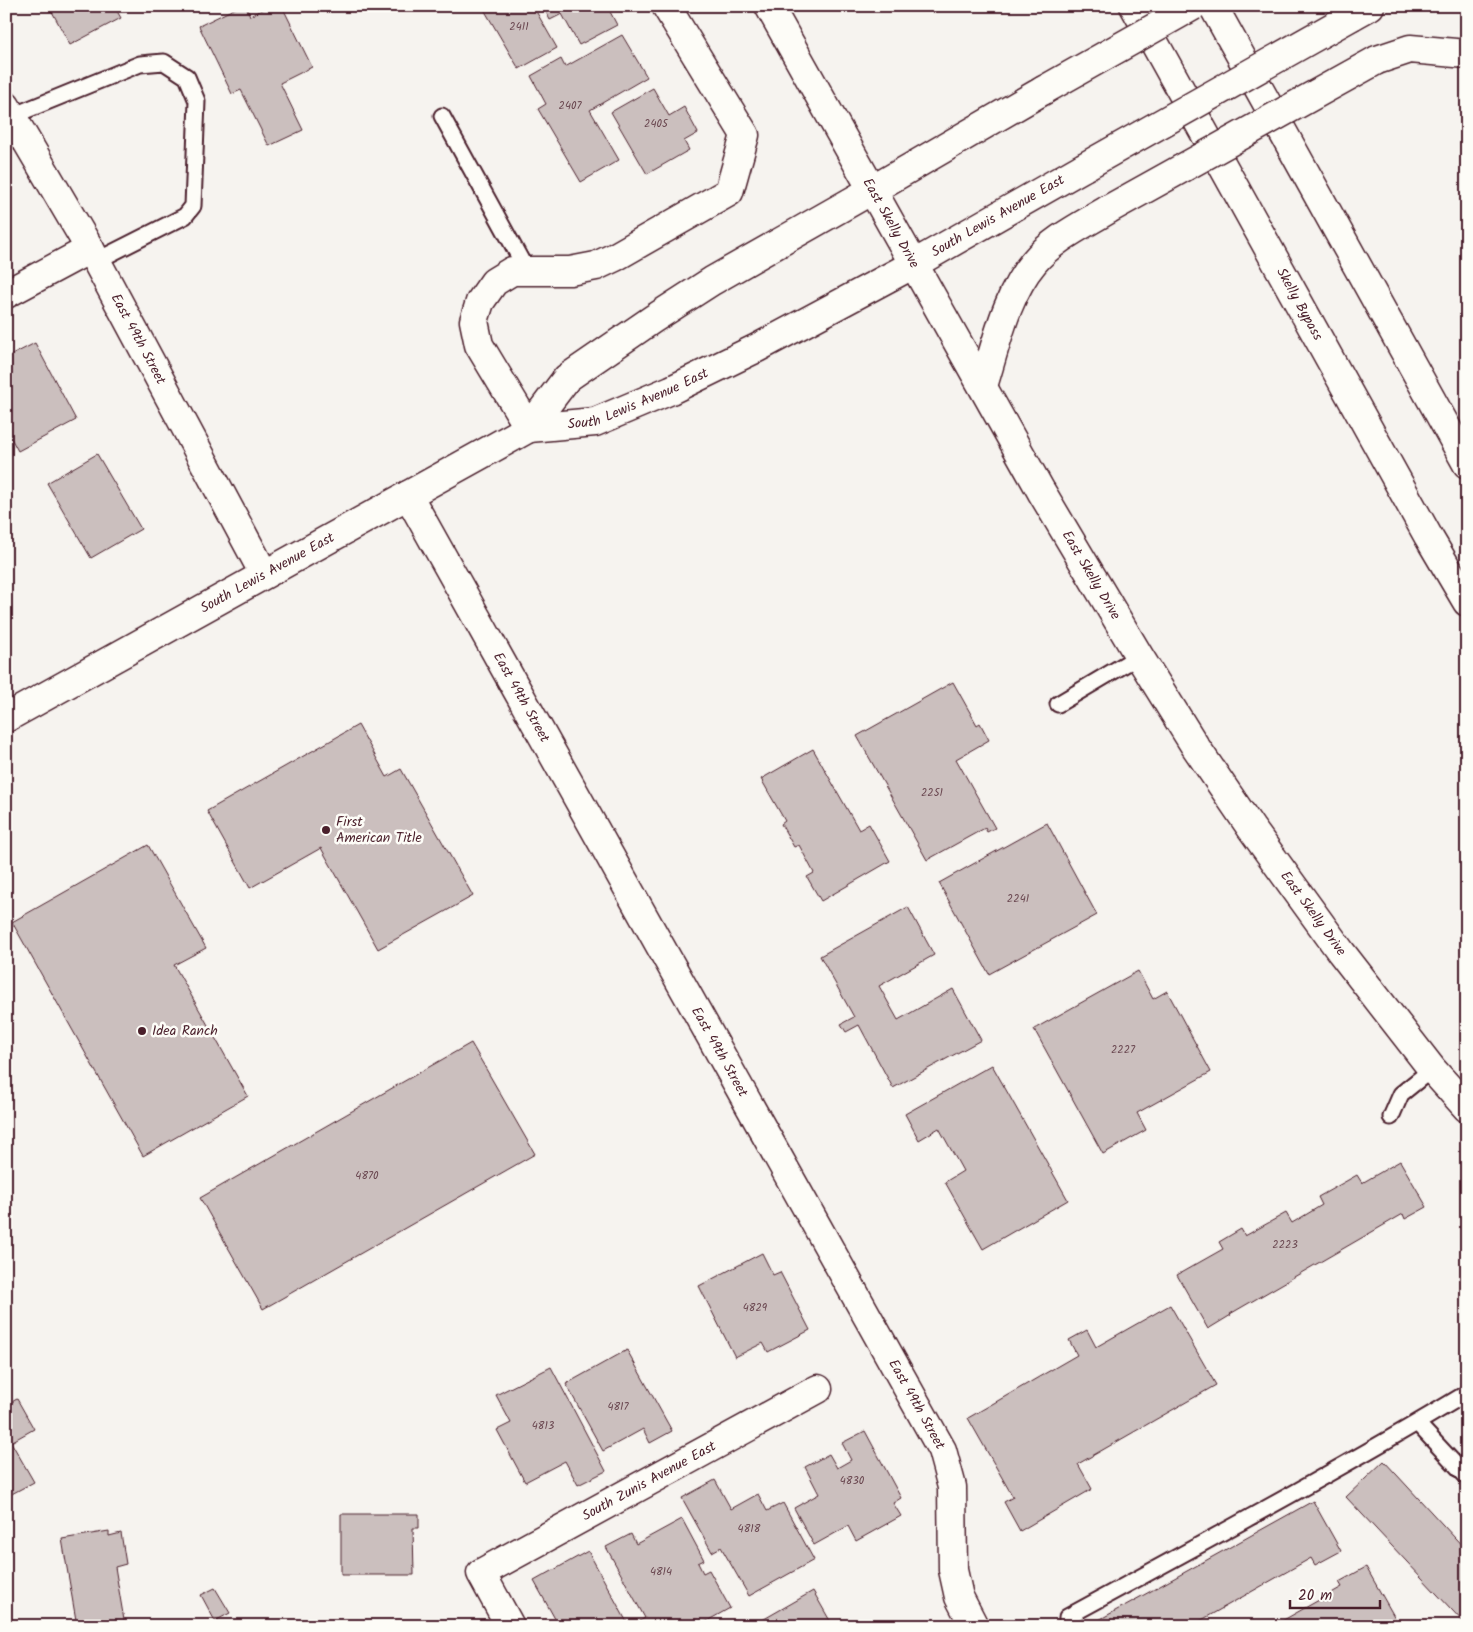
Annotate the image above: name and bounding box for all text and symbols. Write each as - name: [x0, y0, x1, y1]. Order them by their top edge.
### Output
- house number: 2411: [509, 18, 529, 36]
- house number: 2407: [558, 97, 582, 115]
- house number: 2405: [644, 115, 669, 133]
- street label: South Lewis Avenue East: [927, 169, 1069, 263]
- street label: East Skelly Drive: [857, 174, 925, 273]
- street label: Skelly Bypass: [1270, 264, 1328, 345]
- street label: East 49th Street: [105, 290, 172, 389]
- street label: South Lewis Avenue East: [567, 362, 713, 435]
- street label: East Skelly Drive: [1056, 526, 1126, 625]
- street label: South Lewis Avenue East: [196, 527, 339, 619]
- street label: East 49th Street: [487, 648, 556, 747]
- house number: 2251: [921, 784, 943, 802]
- place label: First American Title: [336, 811, 422, 849]
- marker: First American Title: [320, 824, 332, 836]
- street label: East Skelly Drive: [1275, 866, 1352, 961]
- house number: 2241: [1007, 890, 1029, 908]
- street label: East 49th Street: [685, 1003, 754, 1102]
- place label: Idea Ranch: [152, 1020, 218, 1042]
- marker: Idea Ranch: [136, 1025, 148, 1037]
- house number: 2227: [1111, 1041, 1136, 1059]
- house number: 4870: [355, 1167, 379, 1185]
- house number: 2223: [1272, 1236, 1298, 1254]
- house number: 4829: [743, 1299, 768, 1317]
- street label: East 49th Street: [882, 1355, 951, 1454]
- house number: 4817: [607, 1398, 630, 1416]
- house number: 4813: [532, 1417, 554, 1435]
- street label: South Zunis Avenue East: [578, 1435, 721, 1527]
- house number: 4830: [840, 1472, 865, 1490]
- house number: 4818: [738, 1520, 761, 1538]
- house number: 4814: [650, 1563, 672, 1581]
- scale bar: [1290, 1577, 1380, 1609]
- text: 20 m: [1298, 1584, 1332, 1608]

